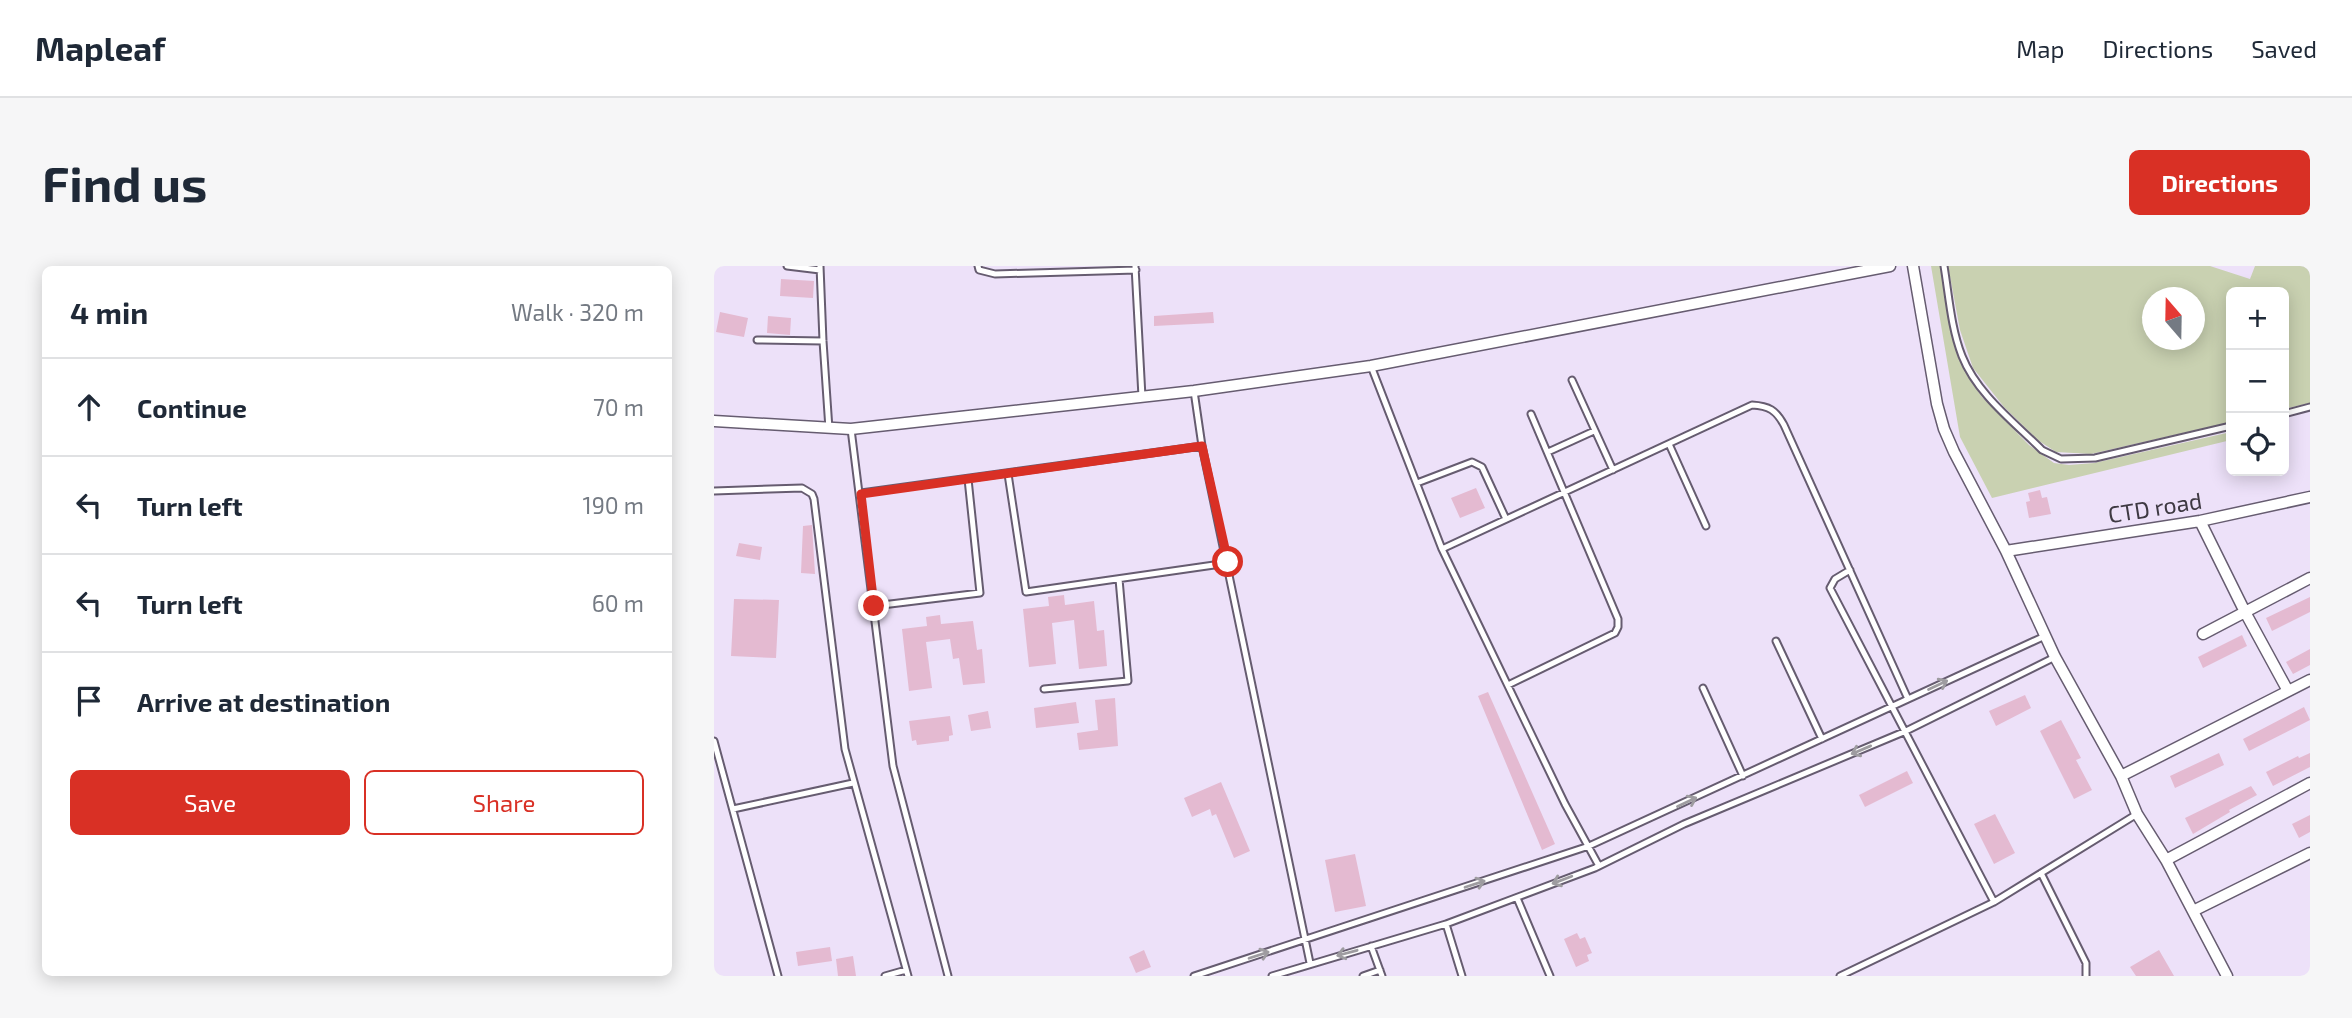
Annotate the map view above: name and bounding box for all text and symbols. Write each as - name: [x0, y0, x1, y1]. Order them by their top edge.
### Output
- text: Mapleaf: [35, 28, 165, 68]
- text: Map: [2016, 34, 2064, 63]
- text: Directions: [2102, 34, 2213, 63]
- text: Saved: [2251, 34, 2317, 63]
- button: Directions: [2129, 150, 2310, 215]
- text: Find us: [42, 153, 207, 212]
- north arrow: [2142, 287, 2205, 350]
- map controls: [2226, 287, 2289, 476]
- button: +: [2226, 287, 2289, 350]
- text: 4 min: [70, 294, 148, 330]
- text: Walk · 320 m: [511, 298, 644, 326]
- button: −: [2226, 350, 2289, 413]
- icon: ahead: [70, 388, 108, 426]
- text: Continue: [137, 392, 247, 423]
- text: 70 m: [593, 393, 644, 421]
- button: locate: [2226, 413, 2289, 476]
- icon: left: [70, 486, 108, 524]
- street label: CTD road: [2106, 486, 2204, 528]
- text: Turn left: [137, 490, 243, 521]
- text: 190 m: [583, 491, 644, 519]
- route start: [1212, 546, 1243, 577]
- icon: left: [70, 584, 108, 622]
- text: Turn left: [137, 588, 243, 619]
- text: 60 m: [592, 589, 644, 617]
- route end: [858, 590, 889, 621]
- one-way arrow: [1927, 678, 1948, 691]
- icon: arrive: [70, 682, 108, 720]
- text: Arrive at destination: [137, 686, 390, 717]
- one-way arrow: [1850, 744, 1872, 757]
- button: Save: [70, 770, 350, 835]
- button: Share: [364, 770, 644, 835]
- one-way arrow: [1676, 795, 1697, 808]
- one-way arrow: [1552, 875, 1574, 888]
- one-way arrow: [1464, 877, 1486, 889]
- one-way arrow: [1336, 947, 1359, 960]
- one-way arrow: [1248, 948, 1270, 960]

